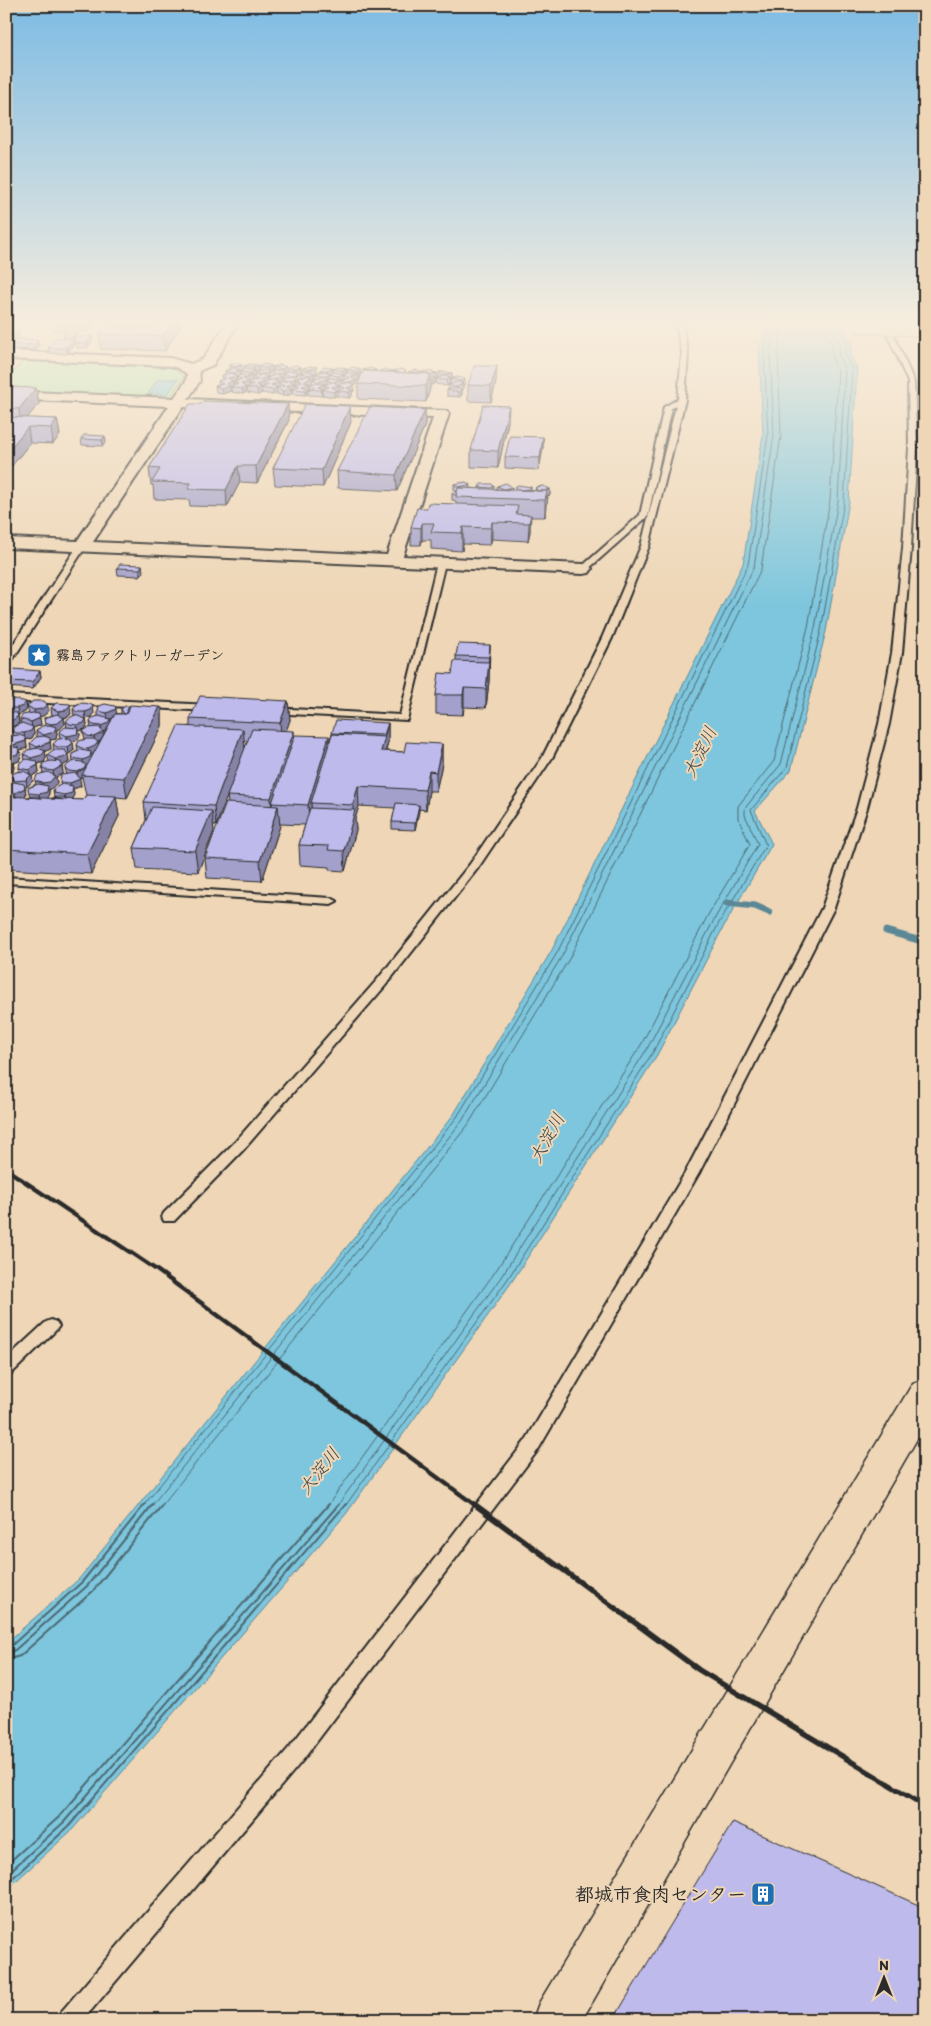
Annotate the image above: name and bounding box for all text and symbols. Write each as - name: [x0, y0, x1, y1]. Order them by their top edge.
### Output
- place icon: 霧島ファクトリーガーデン: [26, 642, 52, 668]
- place label: 霧島ファクトリーガーデン: [56, 647, 224, 664]
- water label: 大淀川: [678, 723, 722, 781]
- water label: 大淀川: [524, 1109, 570, 1167]
- water label: 大淀川: [293, 1443, 345, 1499]
- building icon: 都城市食肉センター: [750, 1881, 776, 1907]
- place label: 都城市食肉センター: [575, 1883, 746, 1906]
- north arrow: [858, 1954, 908, 2004]
- text: N: [879, 1957, 889, 1974]

